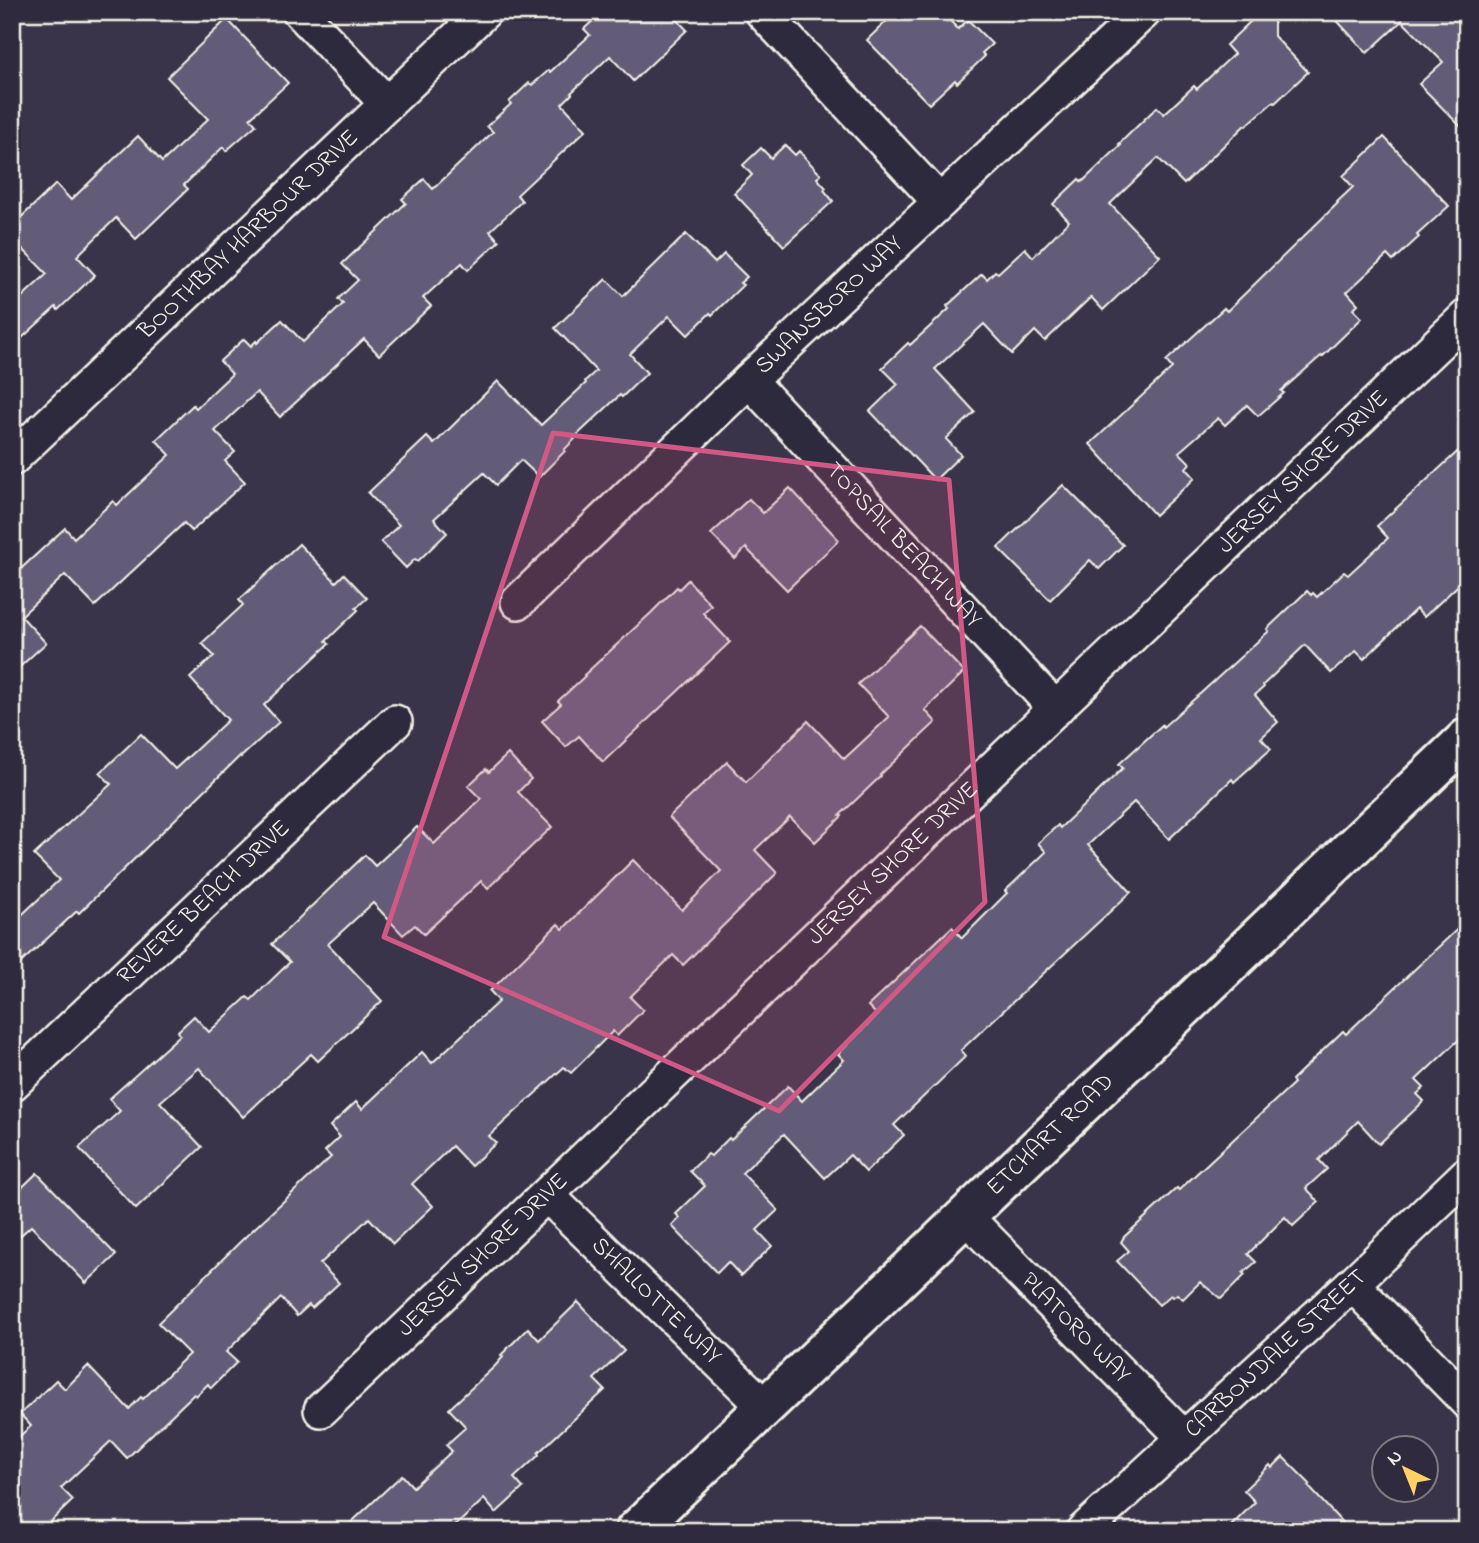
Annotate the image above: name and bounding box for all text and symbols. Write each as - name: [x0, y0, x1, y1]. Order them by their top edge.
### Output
- street label: BOOTHBAY HARBOUR DRIVE: [130, 121, 367, 349]
- street label: SWANSBORO WAY: [748, 227, 911, 383]
- street label: JERSEY SHORE DRIVE: [1210, 382, 1397, 563]
- street label: TOPSAIL BEACH WAY: [817, 454, 990, 636]
- street label: JERSEY SHORE DRIVE: [800, 773, 987, 954]
- street label: REVERE BEACH DRIVE: [109, 812, 298, 993]
- street label: ETCHART ROAD: [979, 1065, 1122, 1205]
- street label: JERSEY SHORE DRIVE: [390, 1165, 576, 1346]
- street label: SHALLOTTE WAY: [583, 1229, 729, 1373]
- street label: CARBONDALE STREET: [1177, 1261, 1375, 1447]
- street label: PLATORO WAY: [1013, 1265, 1139, 1392]
- north arrow: [1370, 1434, 1440, 1504]
- text: N: [1381, 1444, 1409, 1473]

